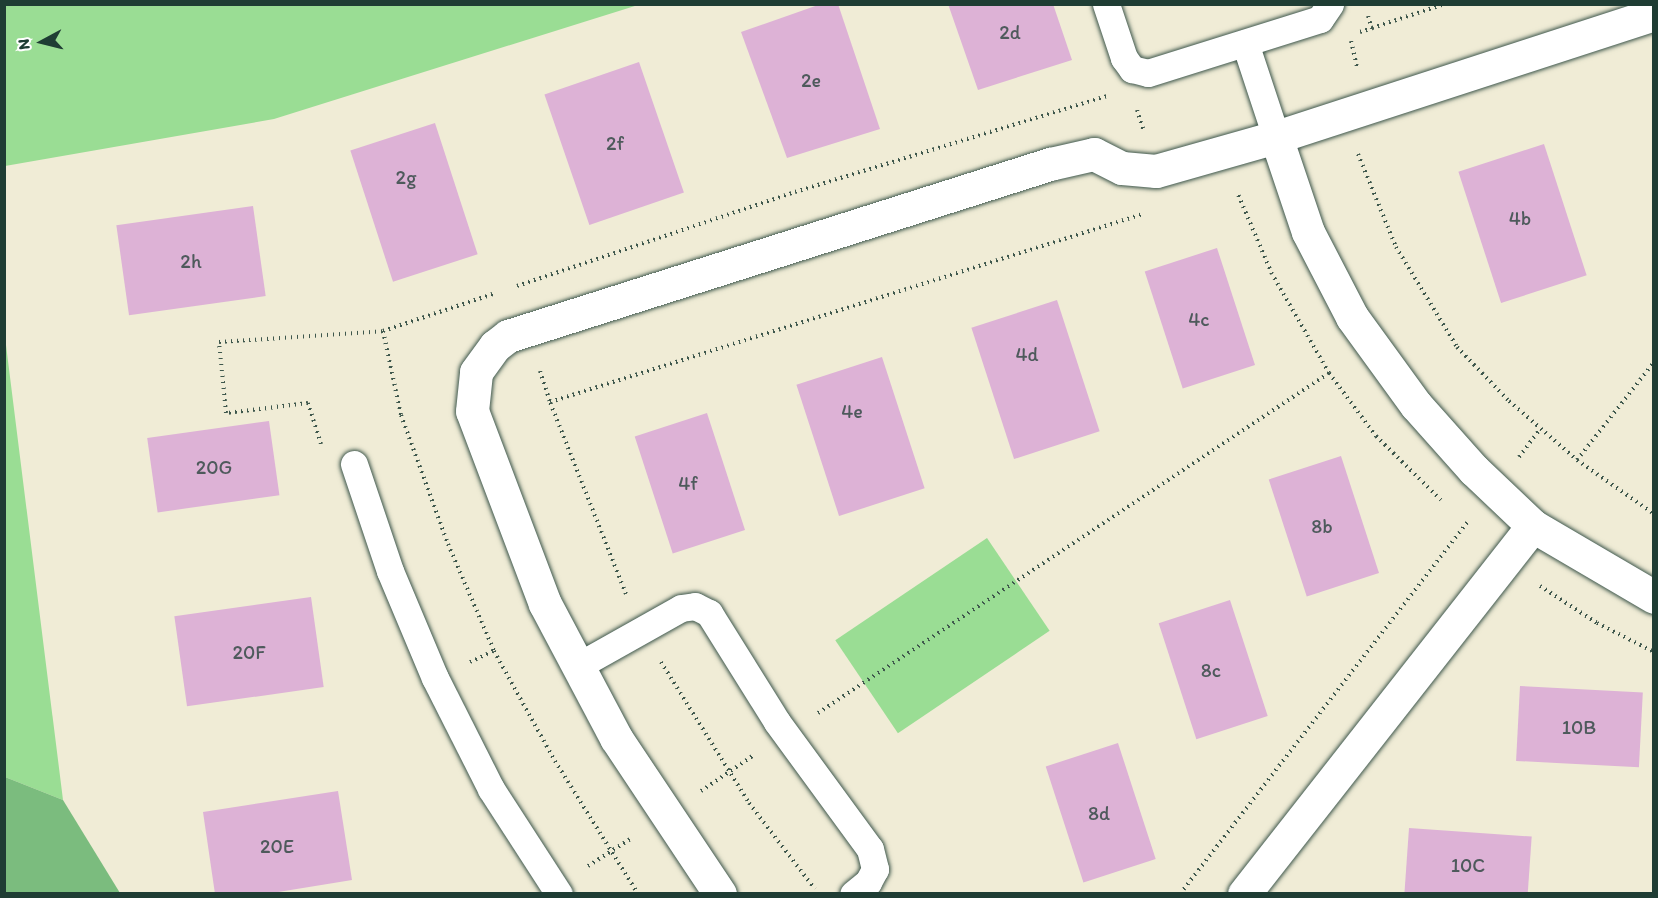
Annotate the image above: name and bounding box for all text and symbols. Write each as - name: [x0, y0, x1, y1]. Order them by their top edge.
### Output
- north arrow: [12, 12, 72, 72]
- house number: 2d: [999, 20, 1021, 44]
- text: N: [14, 38, 34, 51]
- house number: 2e: [801, 68, 821, 92]
- house number: 2f: [606, 131, 624, 155]
- house number: 2g: [396, 165, 416, 189]
- house number: 4b: [1509, 206, 1531, 230]
- house number: 2h: [180, 249, 202, 273]
- house number: 4c: [1188, 307, 1210, 331]
- house number: 4d: [1015, 342, 1039, 366]
- house number: 4e: [841, 399, 863, 423]
- house number: 20G: [196, 455, 232, 479]
- house number: 4f: [678, 471, 698, 495]
- house number: 8b: [1311, 514, 1333, 538]
- house number: 20F: [232, 640, 266, 664]
- house number: 8c: [1201, 658, 1221, 682]
- house number: 10B: [1562, 715, 1596, 739]
- house number: 8d: [1088, 801, 1110, 825]
- house number: 20E: [260, 834, 294, 858]
- house number: 10C: [1451, 853, 1485, 877]

